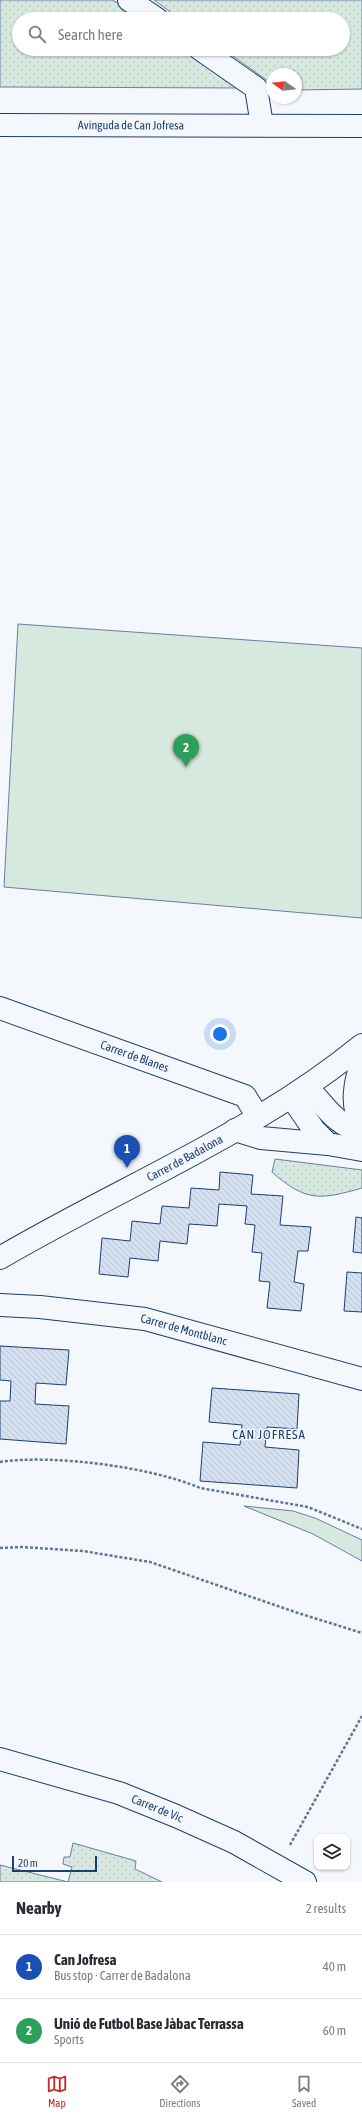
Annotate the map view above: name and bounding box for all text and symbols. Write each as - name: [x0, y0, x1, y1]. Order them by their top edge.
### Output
- search box: [12, 12, 350, 56]
- icon: search: [26, 23, 48, 45]
- text: Search here: [58, 26, 123, 43]
- north arrow: [266, 68, 302, 104]
- street label: Avinguda de Can Jofresa: [78, 118, 184, 133]
- pin: 2: [173, 734, 199, 767]
- your location: [210, 1024, 230, 1044]
- street label: Carrer de Blanes: [99, 1038, 171, 1075]
- street label: Carrer de Badalona: [144, 1132, 225, 1184]
- pin: 1: [114, 1135, 140, 1168]
- street label: Carrer de Montblanc: [140, 1312, 229, 1349]
- district label: CAN JOFRESA: [232, 1427, 306, 1442]
- street label: Carrer de Vic: [129, 1792, 186, 1826]
- map controls: [314, 1834, 350, 1870]
- button: layers: [314, 1834, 350, 1870]
- scale bar: [12, 1854, 97, 1873]
- text: 20 m: [18, 1857, 38, 1869]
- text: Nearby: [16, 1898, 62, 1918]
- text: 2 results: [306, 1901, 346, 1916]
- text: Can Jofresa: [54, 1951, 117, 1968]
- text: 1: [26, 1959, 32, 1974]
- text: 40 m: [323, 1959, 346, 1974]
- text: Bus stop · Carrer de Badalona: [54, 1968, 191, 1983]
- text: Unió de Futbol Base Jàbac Terrassa: [54, 2015, 244, 2032]
- text: 2: [26, 2023, 32, 2038]
- text: 60 m: [323, 2023, 346, 2038]
- text: Sports: [54, 2032, 84, 2047]
- tab: Map: [46, 2073, 68, 2109]
- tab: Directions: [159, 2073, 200, 2109]
- tab: Saved: [292, 2073, 316, 2109]

